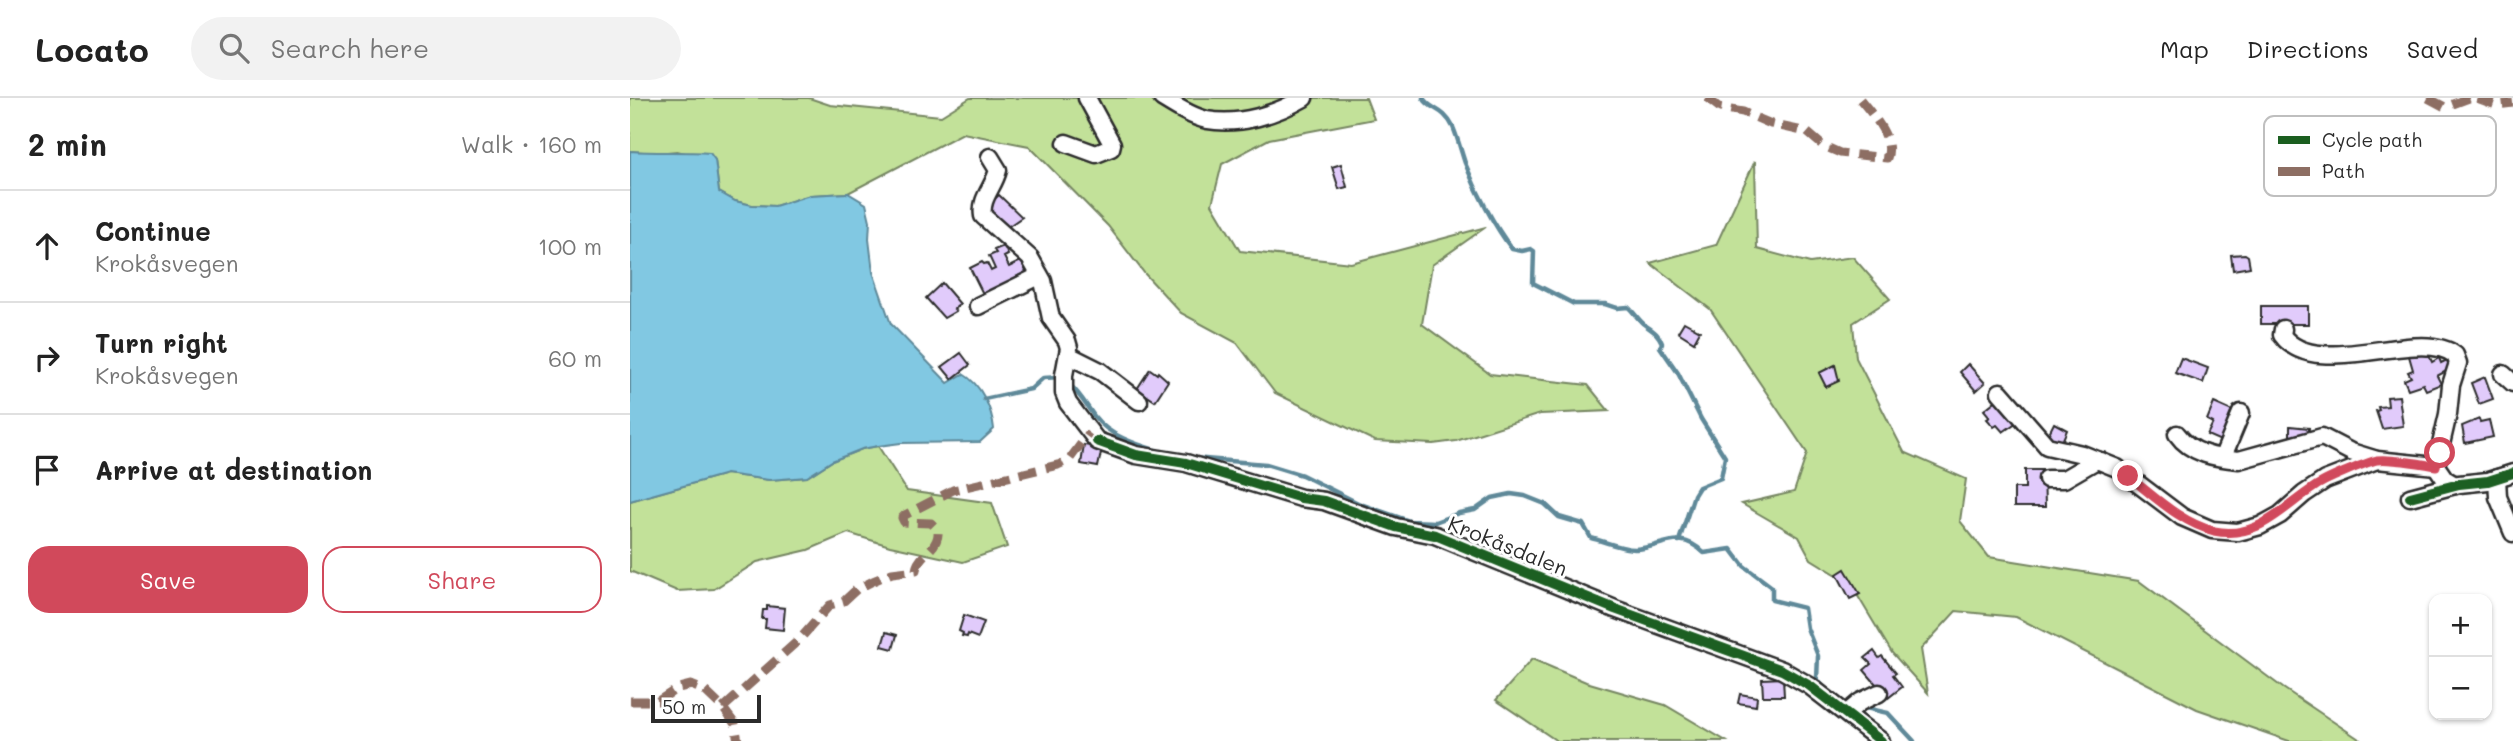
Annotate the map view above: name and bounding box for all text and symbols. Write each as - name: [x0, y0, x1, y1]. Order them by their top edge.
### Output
- search box: [191, 17, 681, 80]
- text: Locato: [35, 27, 149, 70]
- icon: search: [215, 29, 253, 67]
- text: Search here: [271, 31, 429, 65]
- text: Map: [2160, 33, 2209, 64]
- text: Directions: [2247, 33, 2369, 64]
- text: Saved: [2407, 33, 2478, 64]
- legend: [2264, 116, 2496, 196]
- text: 2 min: [28, 124, 107, 164]
- text: Cycle path: [2322, 127, 2422, 152]
- text: Walk · 160 m: [461, 129, 602, 159]
- text: Path: [2322, 158, 2365, 183]
- text: Continue: [95, 214, 211, 248]
- icon: ahead: [28, 227, 66, 265]
- text: 100 m: [538, 231, 602, 261]
- text: Krokåsvegen: [95, 248, 239, 278]
- text: Turn right: [95, 326, 228, 360]
- icon: right: [28, 339, 66, 377]
- text: 60 m: [548, 343, 602, 373]
- text: Krokåsvegen: [95, 360, 239, 390]
- route start: [2424, 437, 2455, 468]
- icon: arrive: [28, 451, 66, 489]
- text: Arrive at destination: [95, 453, 372, 487]
- route end: [2112, 460, 2143, 491]
- street label: Krokåsdalen: [1444, 509, 1572, 581]
- button: Save: [28, 546, 308, 613]
- button: Share: [322, 546, 602, 613]
- map controls: [2429, 594, 2492, 720]
- button: +: [2429, 594, 2492, 657]
- button: −: [2429, 657, 2492, 720]
- scale bar: [651, 692, 761, 724]
- text: 50 m: [662, 694, 706, 719]

